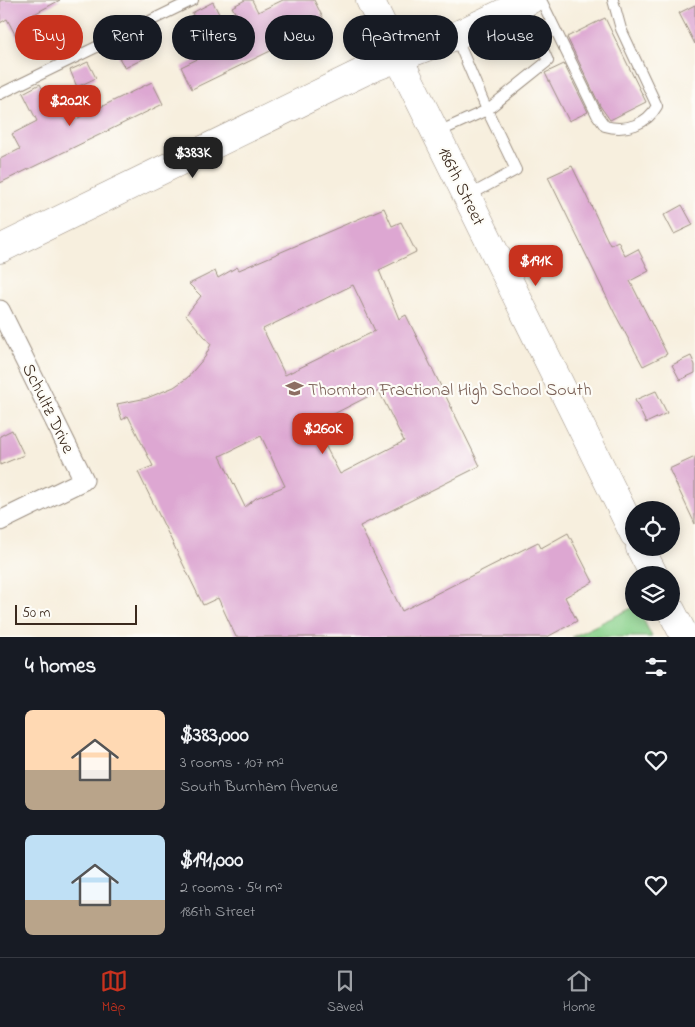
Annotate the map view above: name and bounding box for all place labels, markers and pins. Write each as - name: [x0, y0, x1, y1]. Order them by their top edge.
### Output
- pin: $202K: [35, 84, 105, 127]
- pin: $383K: [158, 136, 228, 179]
- pin: $191K: [501, 244, 571, 287]
- place label: Thornton Fractional High School South: [308, 378, 591, 405]
- school or university icon: Thornton Fractional High School South: [284, 379, 304, 399]
- pin: $260K: [288, 412, 358, 455]

